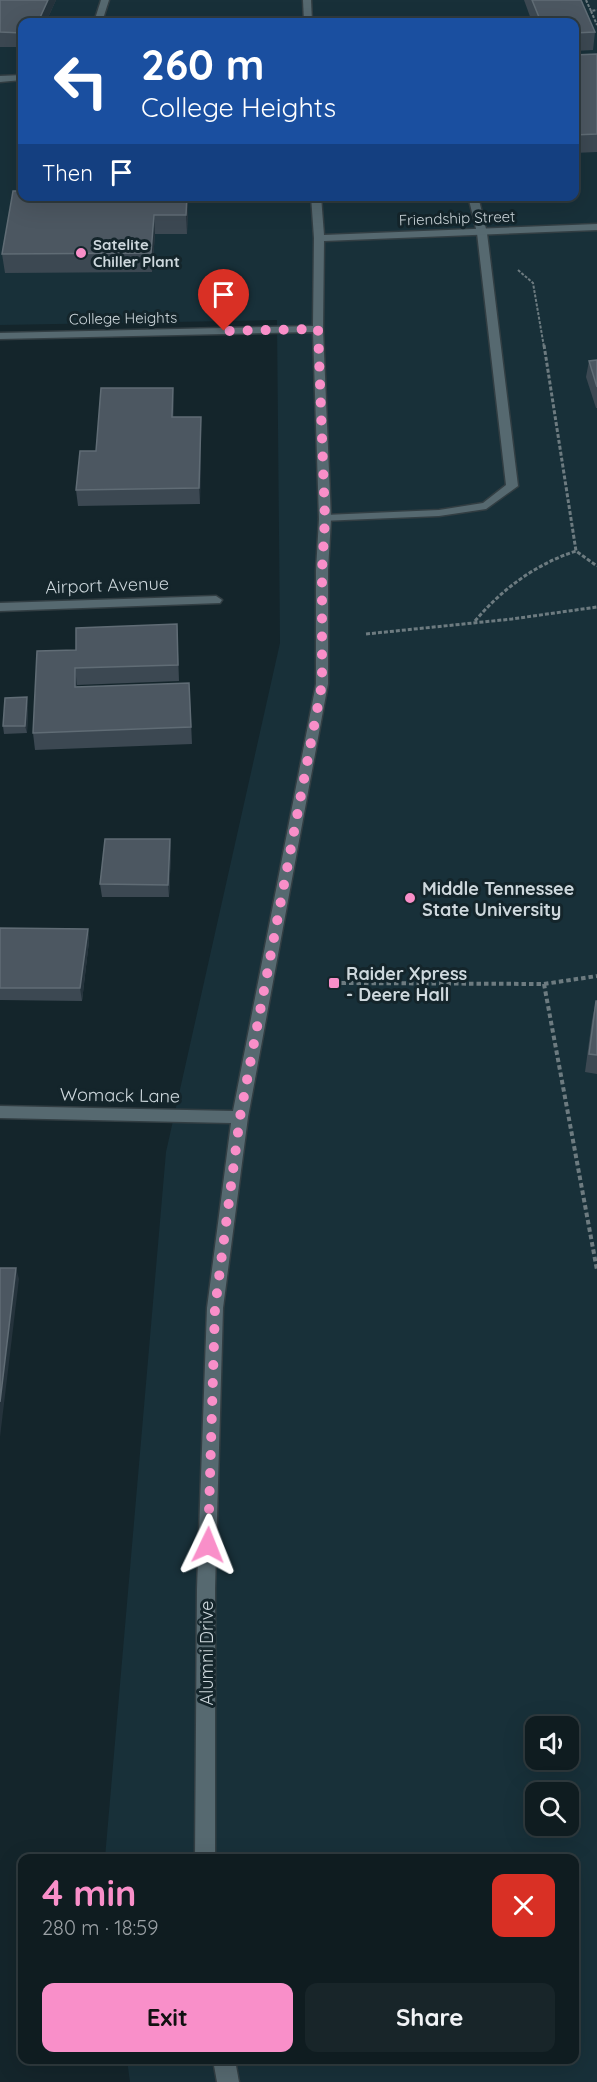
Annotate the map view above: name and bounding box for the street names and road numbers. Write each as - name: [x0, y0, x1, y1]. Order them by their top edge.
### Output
- street label: Friendship Street: [398, 206, 516, 230]
- street label: College Heights: [69, 308, 177, 328]
- street label: Airport Avenue: [45, 571, 169, 599]
- street label: Womack Lane: [60, 1082, 180, 1108]
- street label: Alumni Drive: [195, 1601, 218, 1705]

